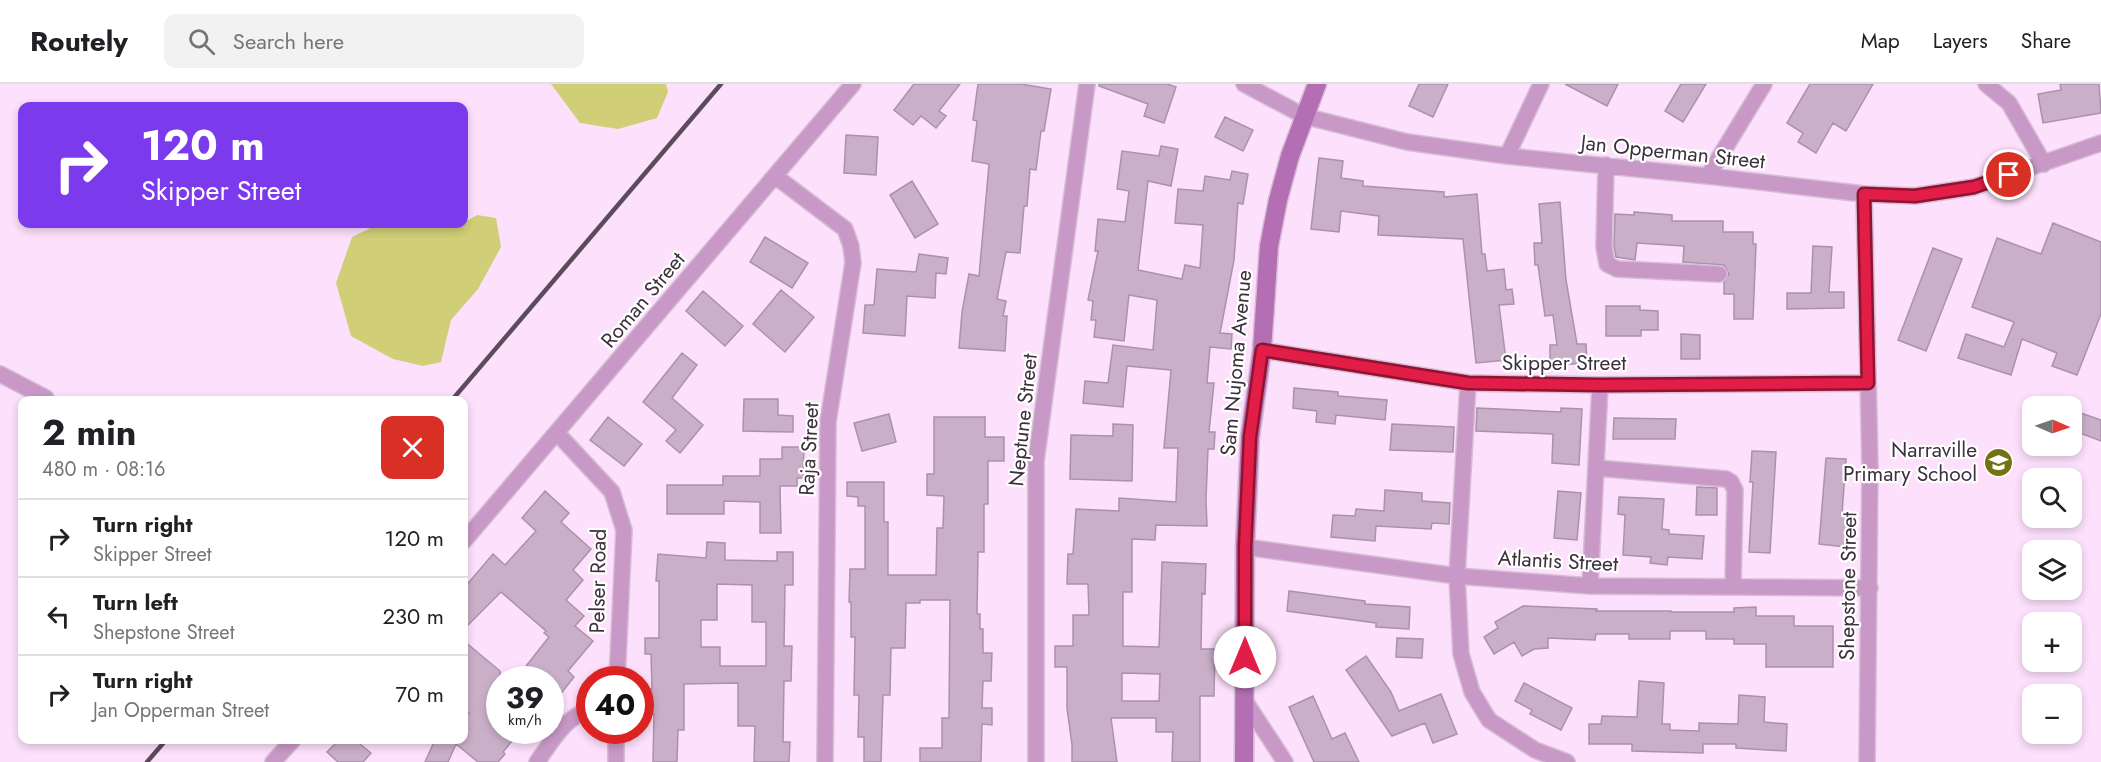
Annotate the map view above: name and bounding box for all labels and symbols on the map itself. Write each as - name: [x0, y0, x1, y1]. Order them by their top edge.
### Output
- street label: Jan Opperman Street: [1576, 127, 1767, 177]
- pin: [1983, 149, 2034, 200]
- street label: Roman Street: [594, 245, 692, 355]
- street label: Sam Nujoma Avenue: [1213, 269, 1259, 457]
- street label: Skipper Street: [1502, 348, 1626, 378]
- street label: Neptune Street: [1001, 352, 1045, 488]
- north arrow: [2022, 396, 2082, 456]
- street label: Raja Street: [792, 401, 826, 497]
- place label: Narraville Primary School: [1843, 435, 1977, 489]
- school or university icon: Narraville Primary School: [1982, 446, 2014, 478]
- street label: Shepstone Street: [1832, 511, 1864, 661]
- street label: Pelser Road: [582, 528, 614, 634]
- street label: Atlantis Street: [1497, 543, 1619, 579]
- position arrow: [1213, 625, 1277, 689]
- speed limit sign: 40: [576, 666, 654, 744]

